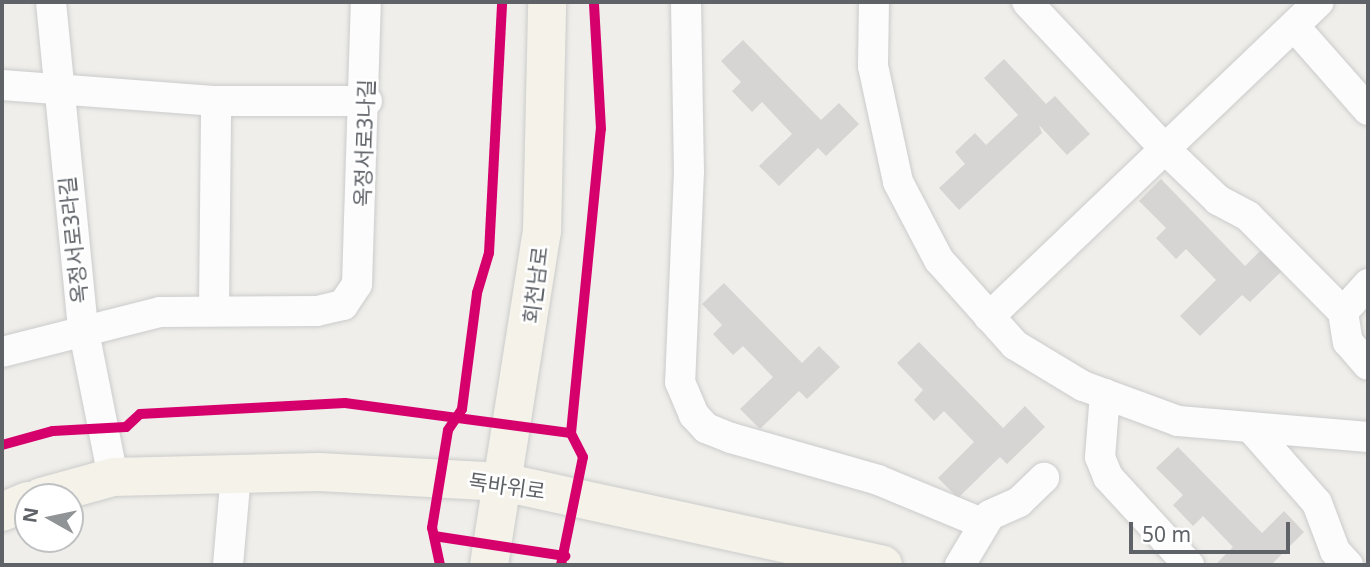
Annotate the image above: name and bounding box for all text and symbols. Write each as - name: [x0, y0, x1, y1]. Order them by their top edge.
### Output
- street label: 옥정서로3나길: [349, 79, 379, 207]
- street label: 옥정서로3라길: [54, 175, 92, 305]
- street label: 회천남로: [518, 245, 552, 325]
- street label: 독바위로: [467, 468, 547, 504]
- north arrow: [14, 483, 84, 553]
- text: N: [16, 505, 44, 525]
- scale bar: [1132, 508, 1293, 552]
- text: 50 m: [1142, 520, 1191, 548]

